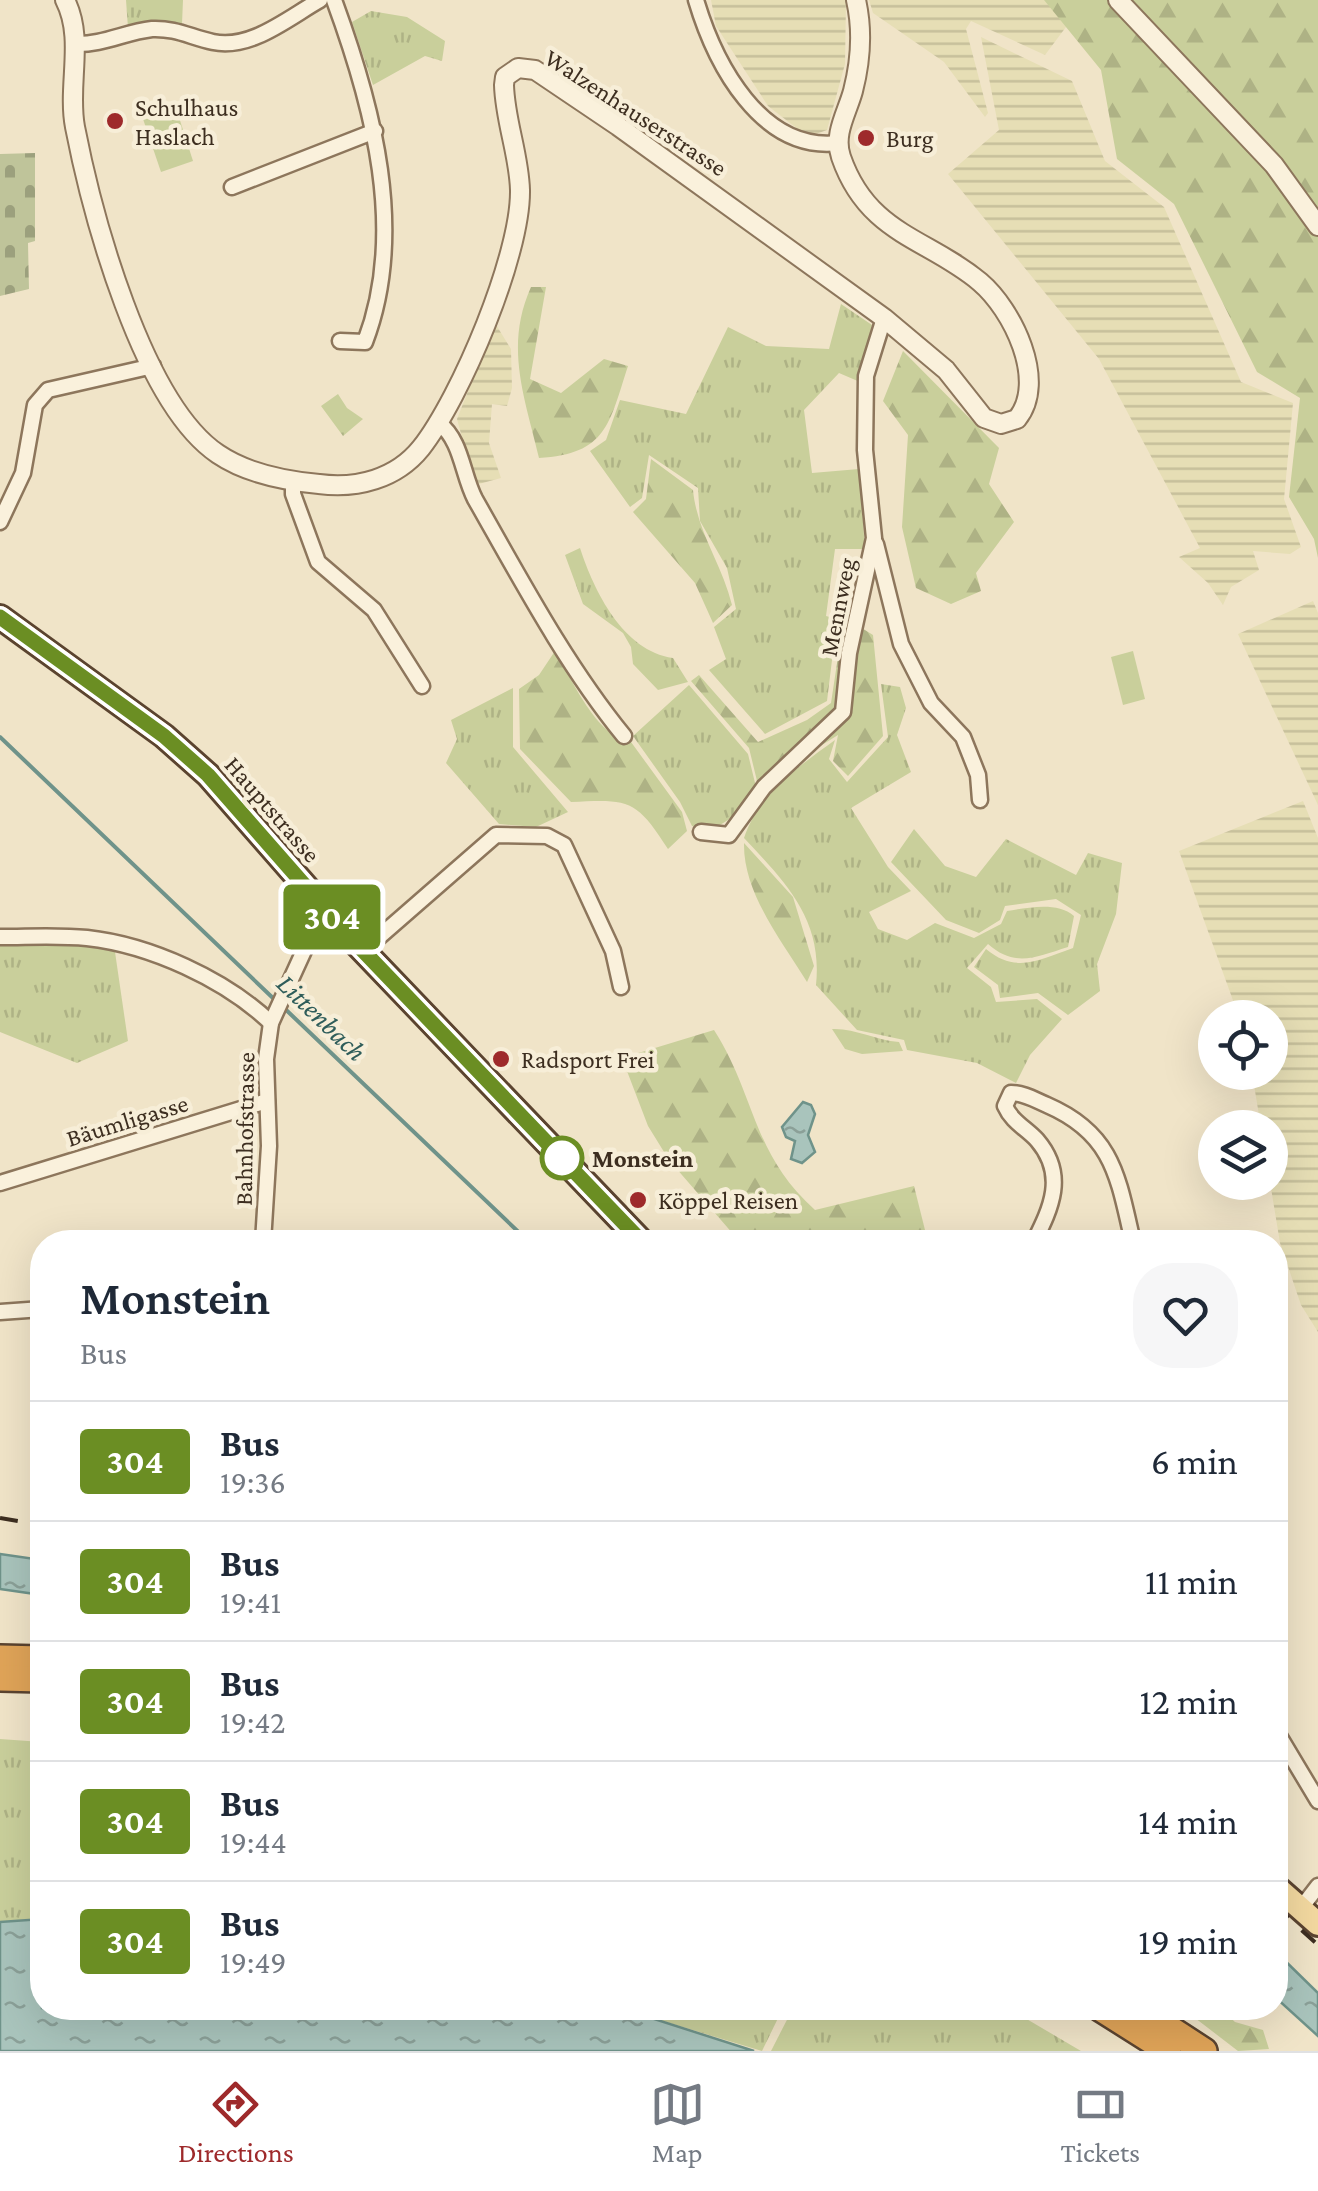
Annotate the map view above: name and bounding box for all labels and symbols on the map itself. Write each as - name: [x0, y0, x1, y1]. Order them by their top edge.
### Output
- street label: Walzenhauserstrasse: [540, 44, 732, 181]
- place label: Schulhaus Haslach: [135, 94, 238, 150]
- marker: Schulhaus Haslach: [104, 110, 126, 132]
- place label: Burg: [886, 125, 933, 153]
- marker: Burg: [855, 127, 877, 149]
- street label: Mennweg: [815, 556, 861, 659]
- street label: Hauptstrasse: [219, 751, 326, 868]
- line badge: 304: [274, 884, 390, 950]
- water label: Littenbach: [271, 967, 373, 1067]
- place label: Radsport Frei: [521, 1046, 655, 1074]
- marker: Radsport Frei: [490, 1048, 512, 1070]
- street label: Bahnhofstrasse: [230, 1052, 259, 1206]
- street label: Bäumligasse: [63, 1089, 192, 1153]
- marker: Monstein: [541, 1137, 583, 1179]
- place label: Monstein: [592, 1145, 694, 1172]
- place label: Köppel Reisen: [658, 1187, 798, 1215]
- marker: Köppel Reisen: [627, 1189, 649, 1211]

